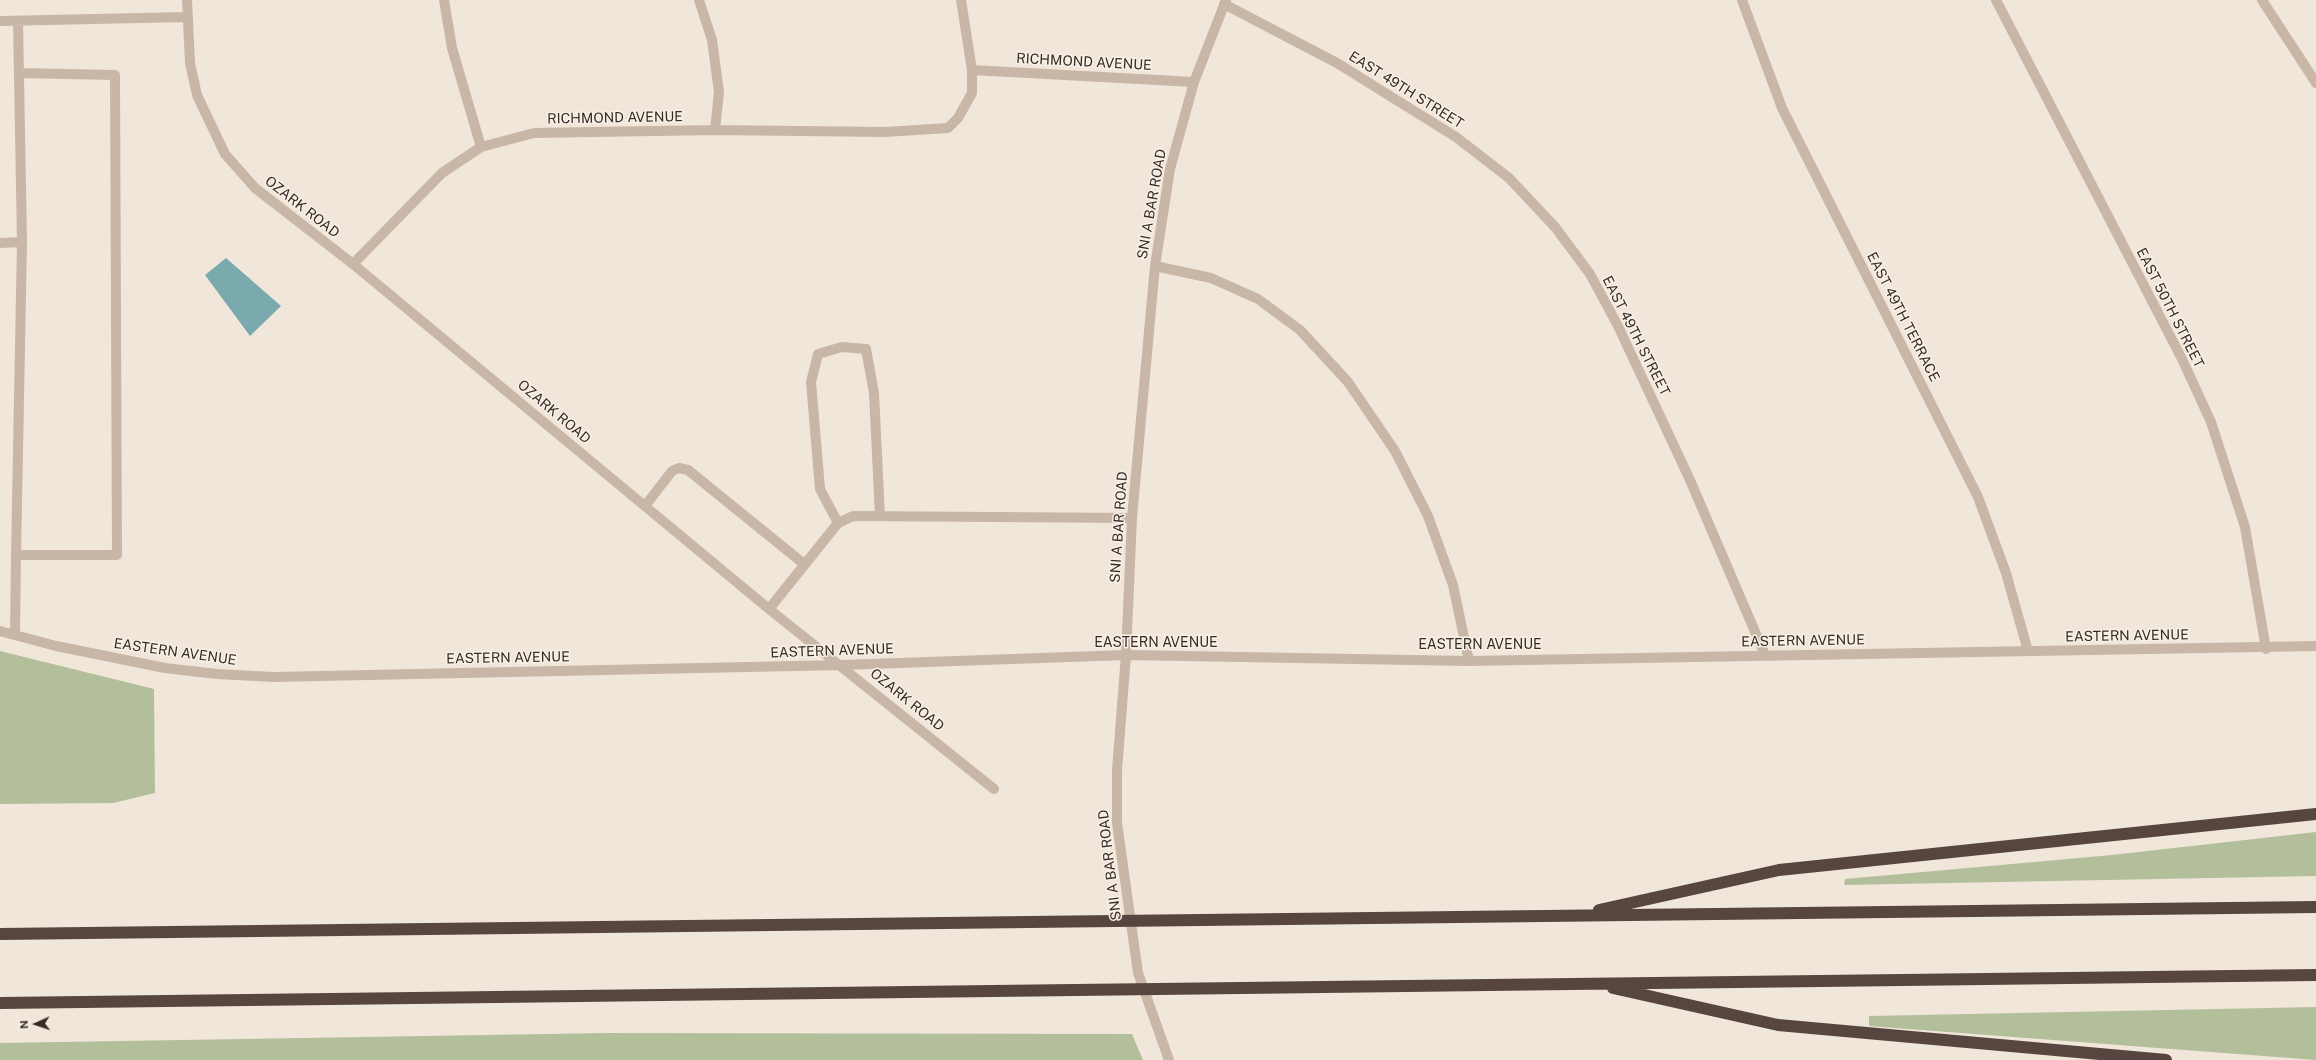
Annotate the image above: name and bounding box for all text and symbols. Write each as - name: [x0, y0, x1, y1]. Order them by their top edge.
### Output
- street label: EAST 49TH STREET: [1346, 48, 1466, 132]
- street label: RICHMOND AVENUE: [1016, 50, 1152, 74]
- street label: RICHMOND AVENUE: [547, 108, 683, 128]
- street label: SNI A BAR ROAD: [1134, 148, 1170, 260]
- street label: OZARK ROAD: [261, 173, 343, 241]
- street label: EAST 50TH STREET: [2133, 245, 2207, 371]
- street label: EAST 49TH TERRACE: [1863, 249, 1943, 385]
- street label: EAST 49TH STREET: [1599, 273, 1673, 399]
- street label: OZARK ROAD: [514, 377, 594, 447]
- street label: SNI A BAR ROAD: [1107, 471, 1131, 583]
- street label: EASTERN AVENUE: [2065, 627, 2189, 645]
- street label: EASTERN AVENUE: [1741, 632, 1865, 650]
- street label: EASTERN AVENUE: [113, 635, 237, 669]
- street label: EASTERN AVENUE: [1094, 635, 1218, 651]
- street label: EASTERN AVENUE: [1418, 637, 1542, 653]
- street label: EASTERN AVENUE: [770, 640, 894, 662]
- street label: EASTERN AVENUE: [446, 649, 570, 667]
- street label: OZARK ROAD: [867, 665, 947, 735]
- street label: SNI A BAR ROAD: [1095, 809, 1125, 921]
- north arrow: [16, 1004, 56, 1044]
- text: N: [18, 1020, 30, 1029]

